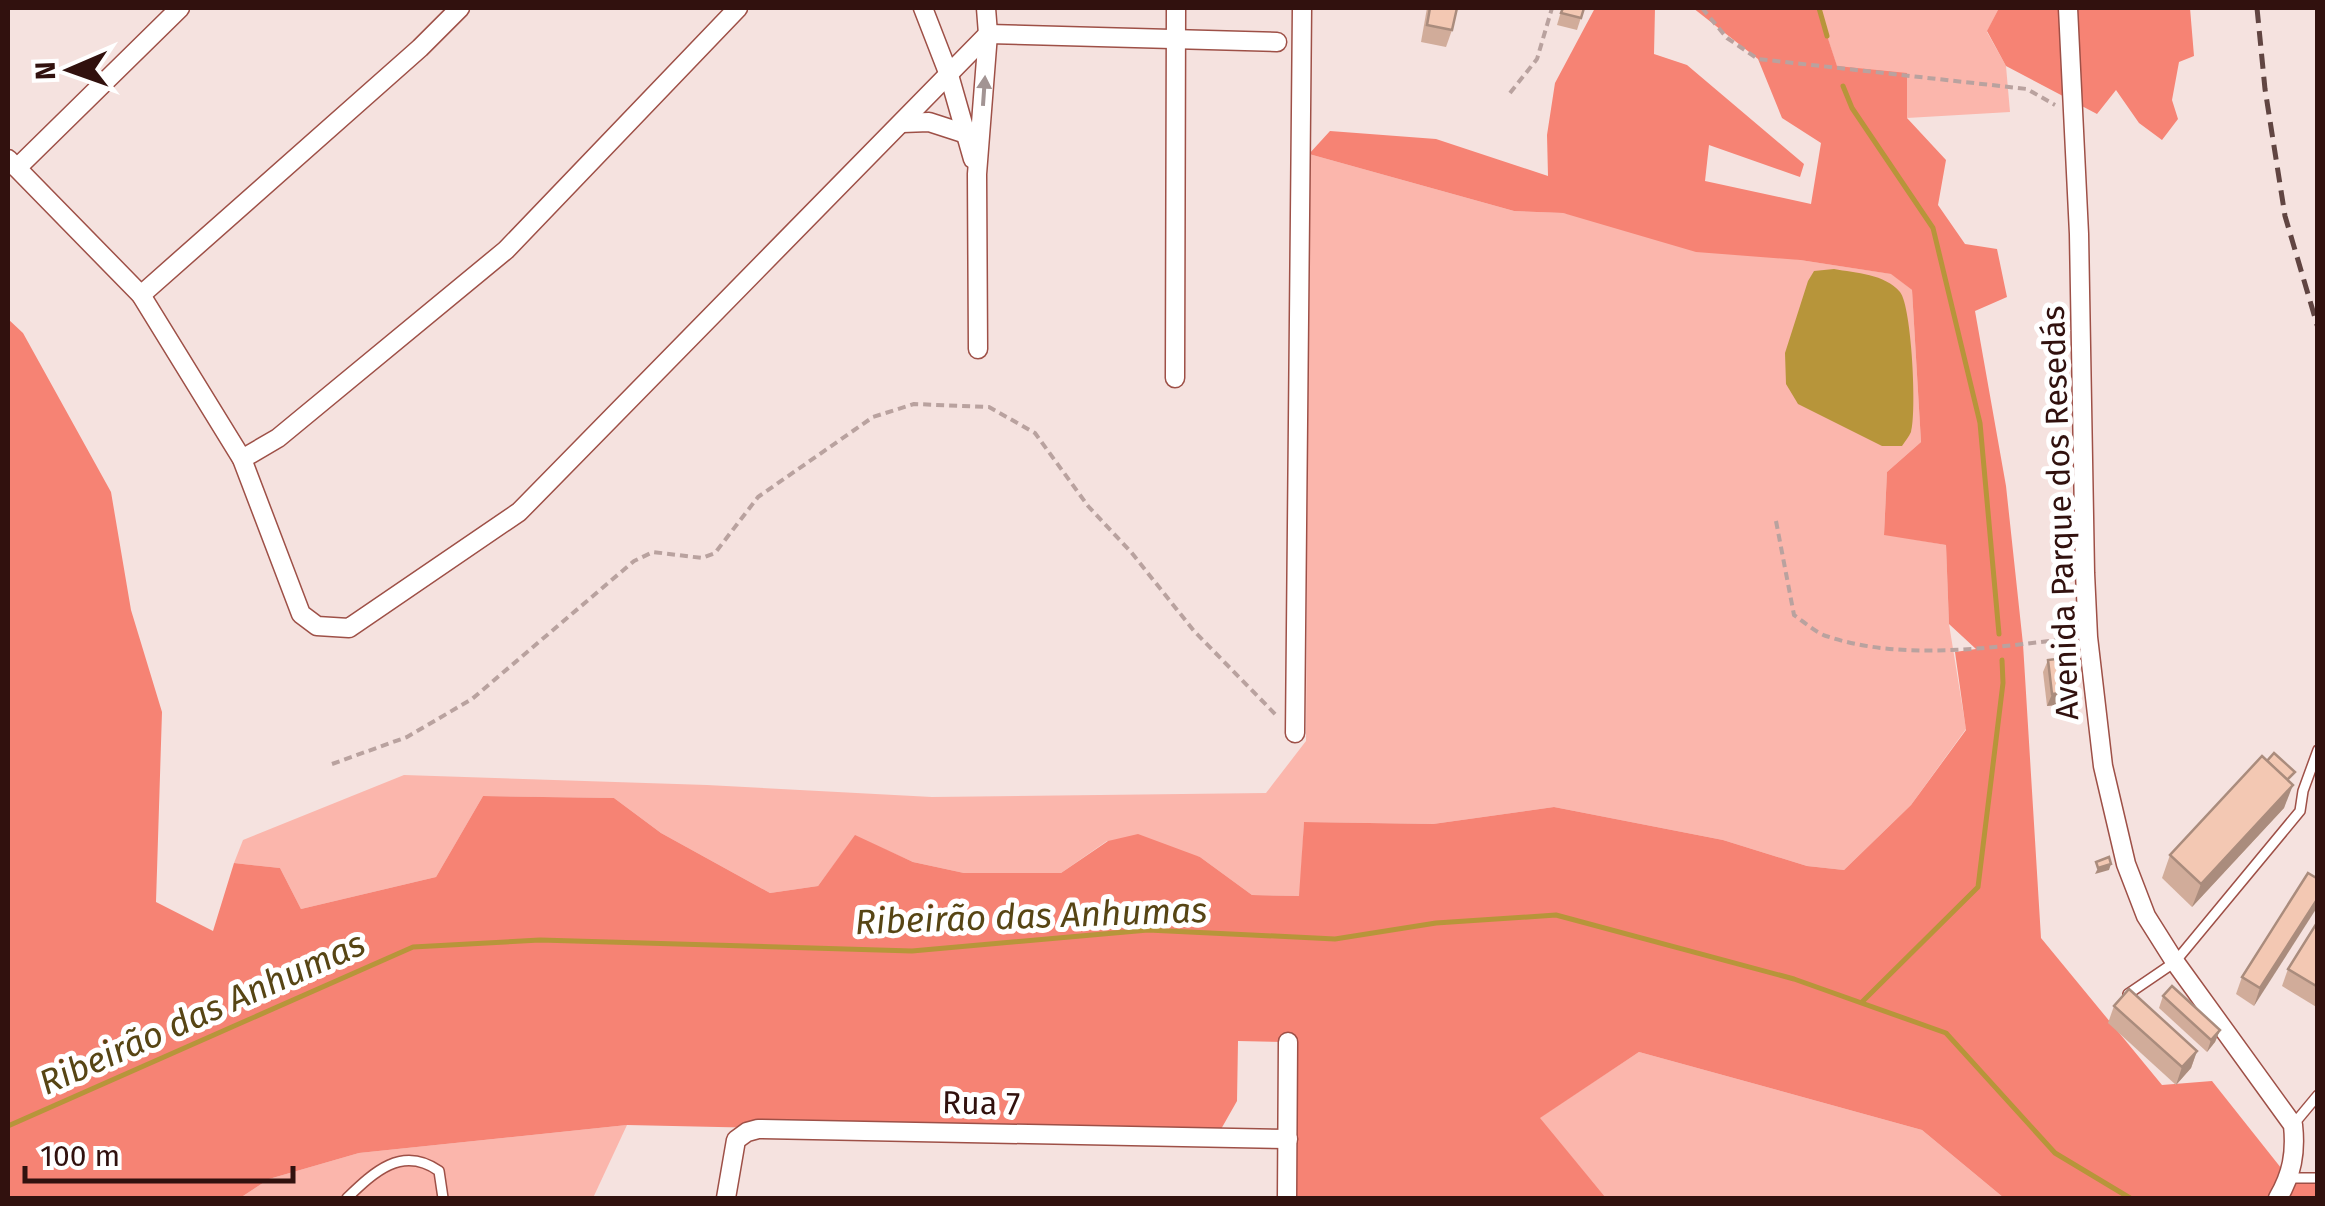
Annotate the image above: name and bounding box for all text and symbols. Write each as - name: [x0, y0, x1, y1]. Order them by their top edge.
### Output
- north arrow: [20, 20, 120, 120]
- text: N: [29, 61, 62, 81]
- one-way arrow: [976, 74, 992, 106]
- street label: Avenida Parque dos Resedás: [2034, 305, 2086, 721]
- water label: Ribeirão das Anhumas: [854, 889, 1208, 943]
- water label: Ribeirão das Anhumas: [32, 922, 372, 1104]
- street label: Rua 7: [942, 1083, 1020, 1123]
- scale bar: [25, 1121, 292, 1183]
- text: 100 m: [40, 1138, 120, 1174]

